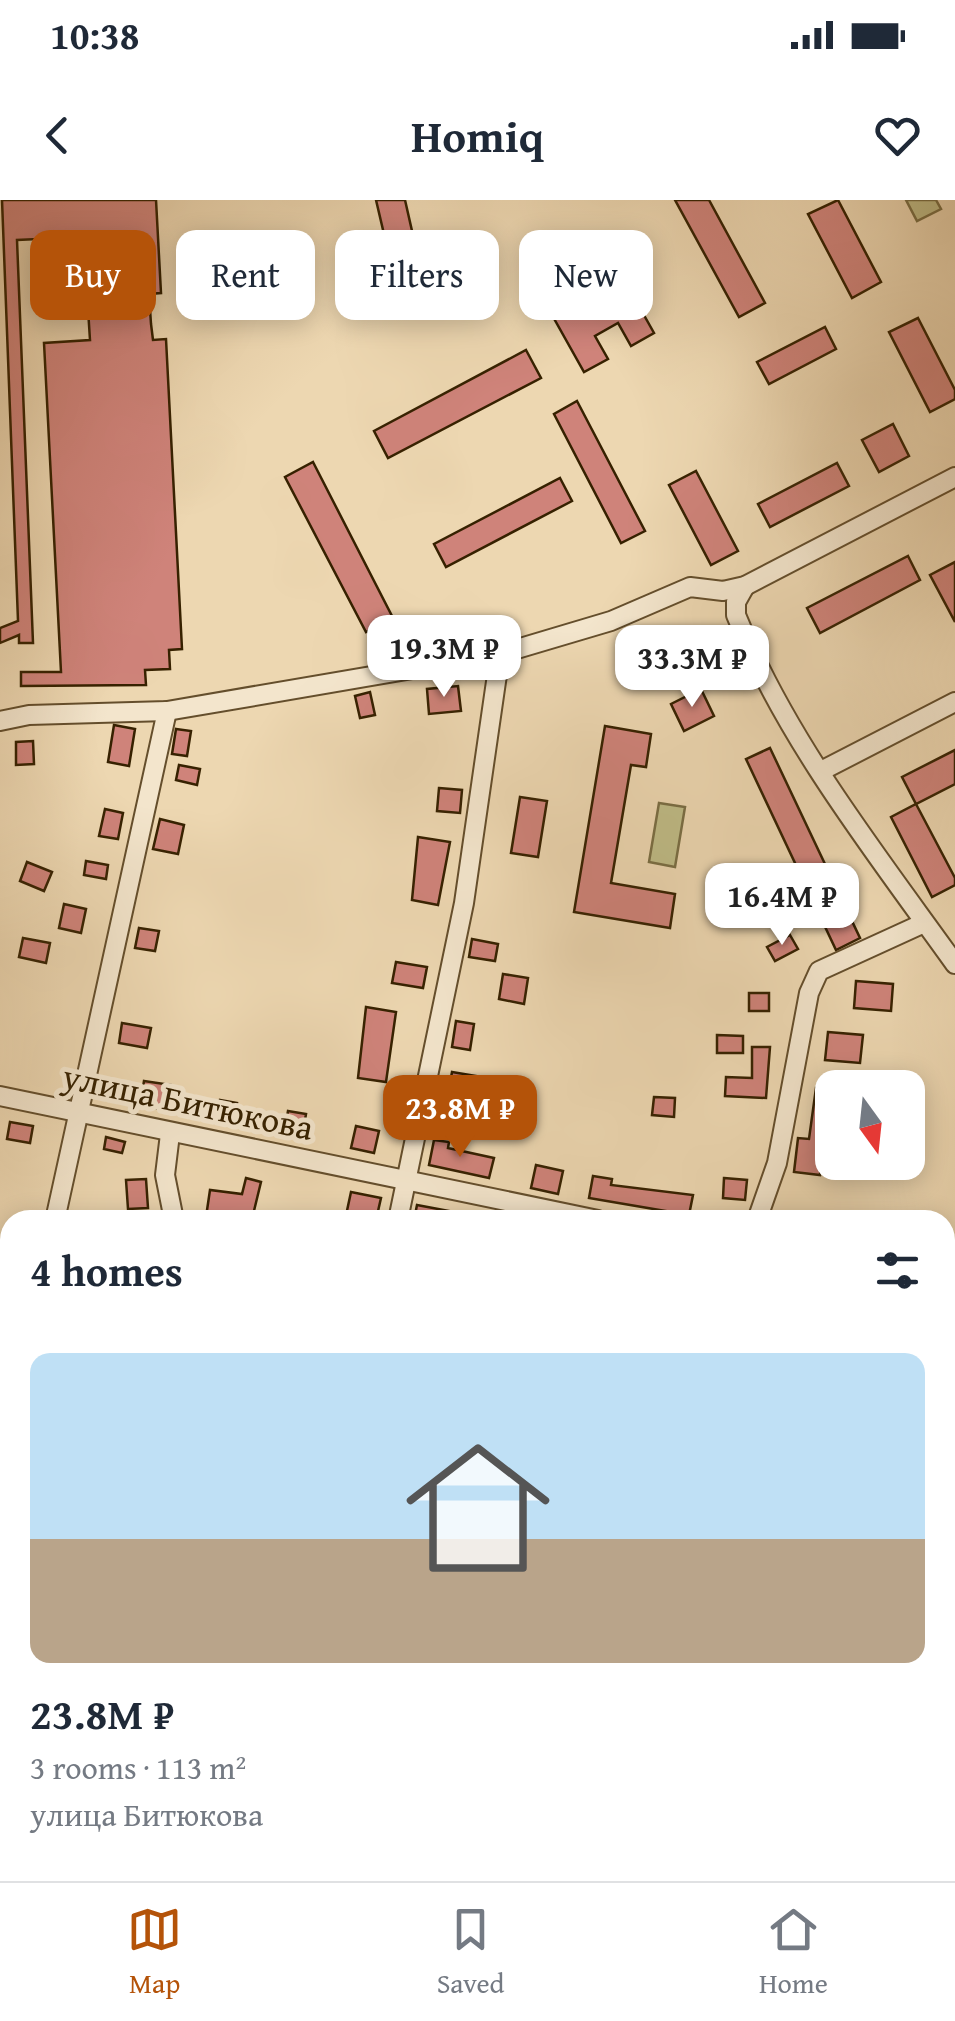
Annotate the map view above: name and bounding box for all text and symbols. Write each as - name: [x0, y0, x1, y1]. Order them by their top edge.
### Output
- text: 10:38: [50, 7, 140, 63]
- text: Homiq: [411, 103, 544, 168]
- icon: back: [30, 108, 85, 163]
- icon: heart: [870, 108, 925, 163]
- chip: Buy: [30, 230, 156, 320]
- chip: Rent: [176, 230, 315, 320]
- chip: Filters: [335, 230, 499, 320]
- chip: New: [519, 230, 653, 320]
- pin: 19.3M ₽: [352, 615, 536, 700]
- text: 19.3M ₽: [389, 624, 499, 671]
- pin: 33.3M ₽: [600, 625, 784, 710]
- text: 33.3M ₽: [637, 634, 747, 681]
- pin: 16.4M ₽: [690, 863, 874, 948]
- text: 16.4M ₽: [727, 872, 837, 919]
- street label: улица Битюкова: [57, 1050, 318, 1153]
- north arrow: [815, 1070, 925, 1180]
- map controls: [815, 1070, 925, 1180]
- pin: 23.8M ₽: [368, 1075, 552, 1160]
- text: 23.8M ₽: [405, 1084, 515, 1131]
- text: 4 homes: [30, 1240, 183, 1301]
- icon: filters: [870, 1243, 925, 1298]
- icon: home: [388, 1418, 568, 1598]
- text: 23.8M ₽: [30, 1683, 174, 1744]
- text: 3 rooms · 113 m²: [30, 1744, 246, 1791]
- text: улица Битюкова: [30, 1791, 263, 1838]
- tab: Map: [127, 1902, 182, 2003]
- tab: Saved: [437, 1902, 504, 2003]
- tab: Home: [759, 1902, 828, 2003]

